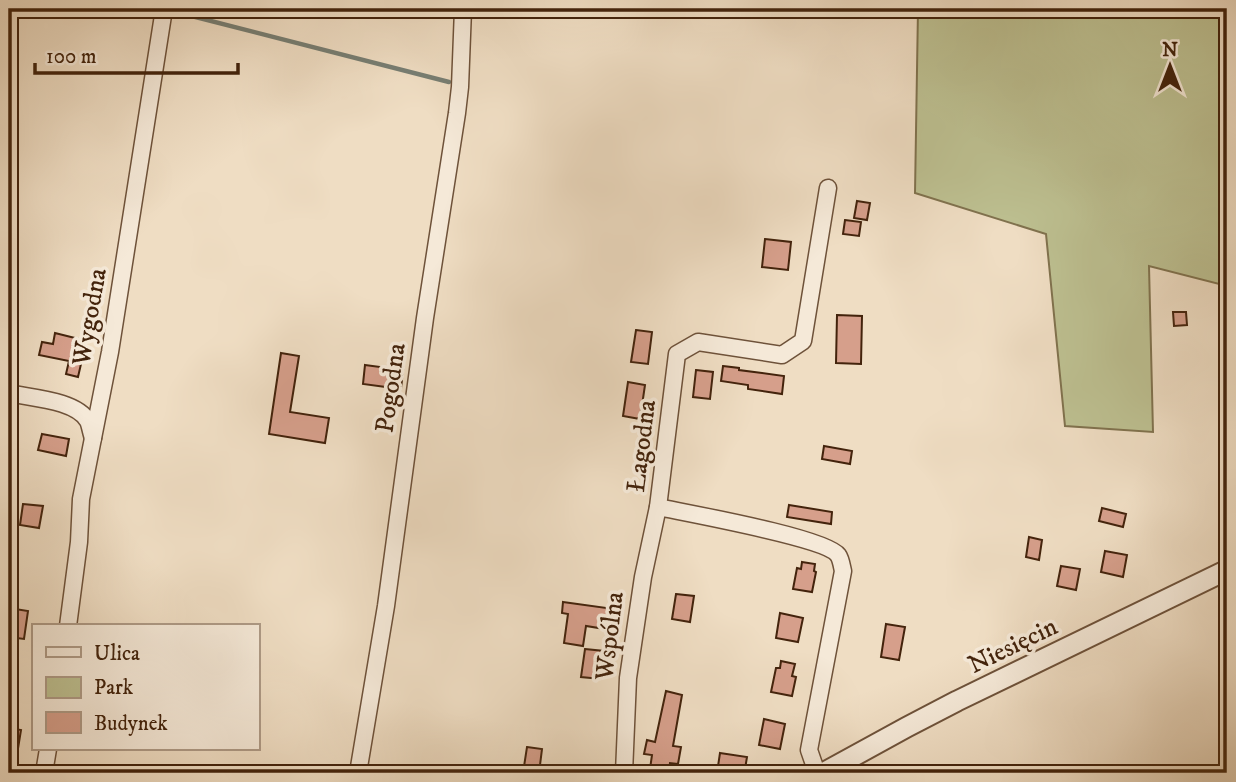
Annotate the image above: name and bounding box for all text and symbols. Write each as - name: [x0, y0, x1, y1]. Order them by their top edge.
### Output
- scale bar: [35, 32, 238, 76]
- north arrow: [1134, 32, 1204, 102]
- text: N: [1162, 39, 1178, 62]
- text: 100 m: [46, 44, 97, 70]
- street label: Wygodna: [65, 266, 115, 369]
- street label: Pogodna: [368, 341, 414, 435]
- street label: Łagodna: [620, 398, 664, 494]
- street label: Wspólna: [588, 590, 632, 683]
- street label: Niesięcin: [963, 610, 1064, 682]
- legend: [32, 624, 259, 750]
- text: Ulica: [94, 641, 140, 667]
- text: Park: [94, 675, 134, 701]
- text: Budynek: [94, 711, 168, 737]

